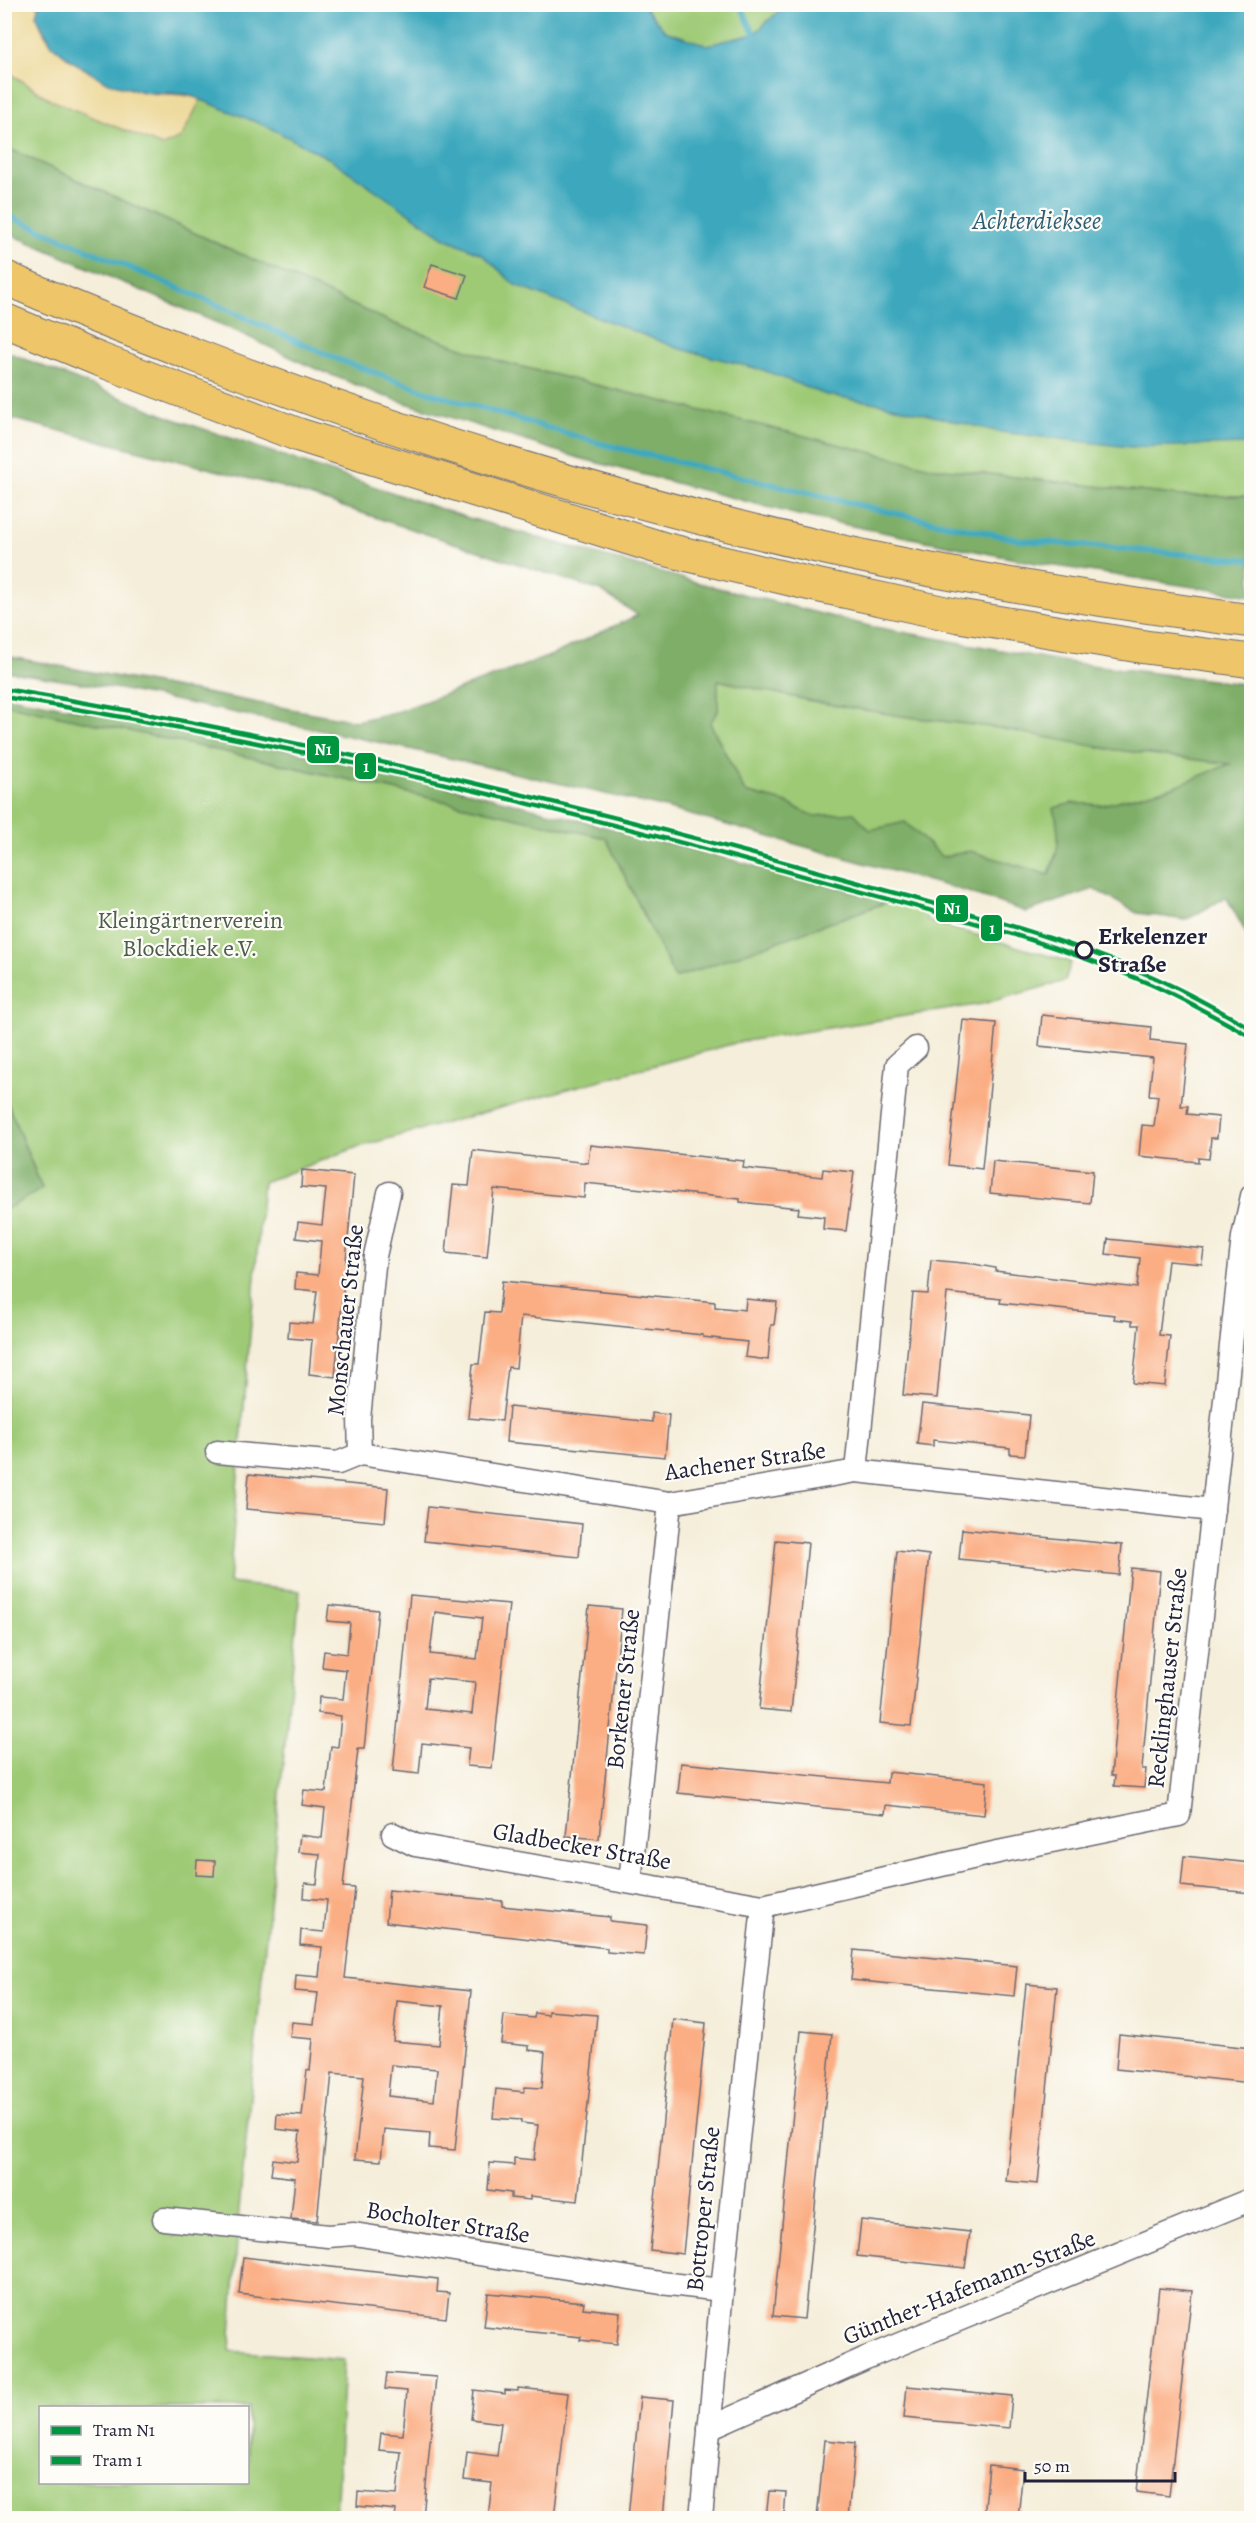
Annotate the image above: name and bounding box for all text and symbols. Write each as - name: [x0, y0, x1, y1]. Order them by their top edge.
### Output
- water label: Achterdieksee: [971, 203, 1101, 238]
- line badge: N1: [306, 735, 340, 764]
- text: N1: [314, 739, 332, 761]
- line badge: 1: [354, 752, 377, 780]
- text: 1: [363, 756, 369, 778]
- line badge: N1: [935, 894, 969, 923]
- text: N1: [943, 898, 961, 920]
- park label: Kleingärtnerverein Blockdiek e.V.: [97, 904, 283, 964]
- line badge: 1: [980, 914, 1003, 942]
- text: 1: [989, 918, 995, 940]
- place label: Erkelenzer Straße: [1098, 920, 1207, 980]
- marker: Erkelenzer Straße: [1075, 941, 1093, 959]
- street label: Monschauer Straße: [319, 1223, 371, 1417]
- street label: Aachener Straße: [661, 1434, 828, 1488]
- street label: Recklinghauser Straße: [1140, 1566, 1194, 1790]
- street label: Borkener Straße: [599, 1607, 647, 1771]
- street label: Gladbecker Straße: [490, 1815, 674, 1877]
- street label: Bottroper Straße: [678, 2125, 728, 2293]
- street label: Bocholter Straße: [364, 2193, 532, 2251]
- street label: Günther-Hafemann-Straße: [838, 2222, 1100, 2352]
- legend: [39, 2406, 249, 2484]
- text: Tram N1: [93, 2418, 155, 2442]
- scale bar: [1025, 2445, 1175, 2483]
- text: Tram 1: [93, 2448, 142, 2472]
- text: 50 m: [1034, 2454, 1070, 2478]

